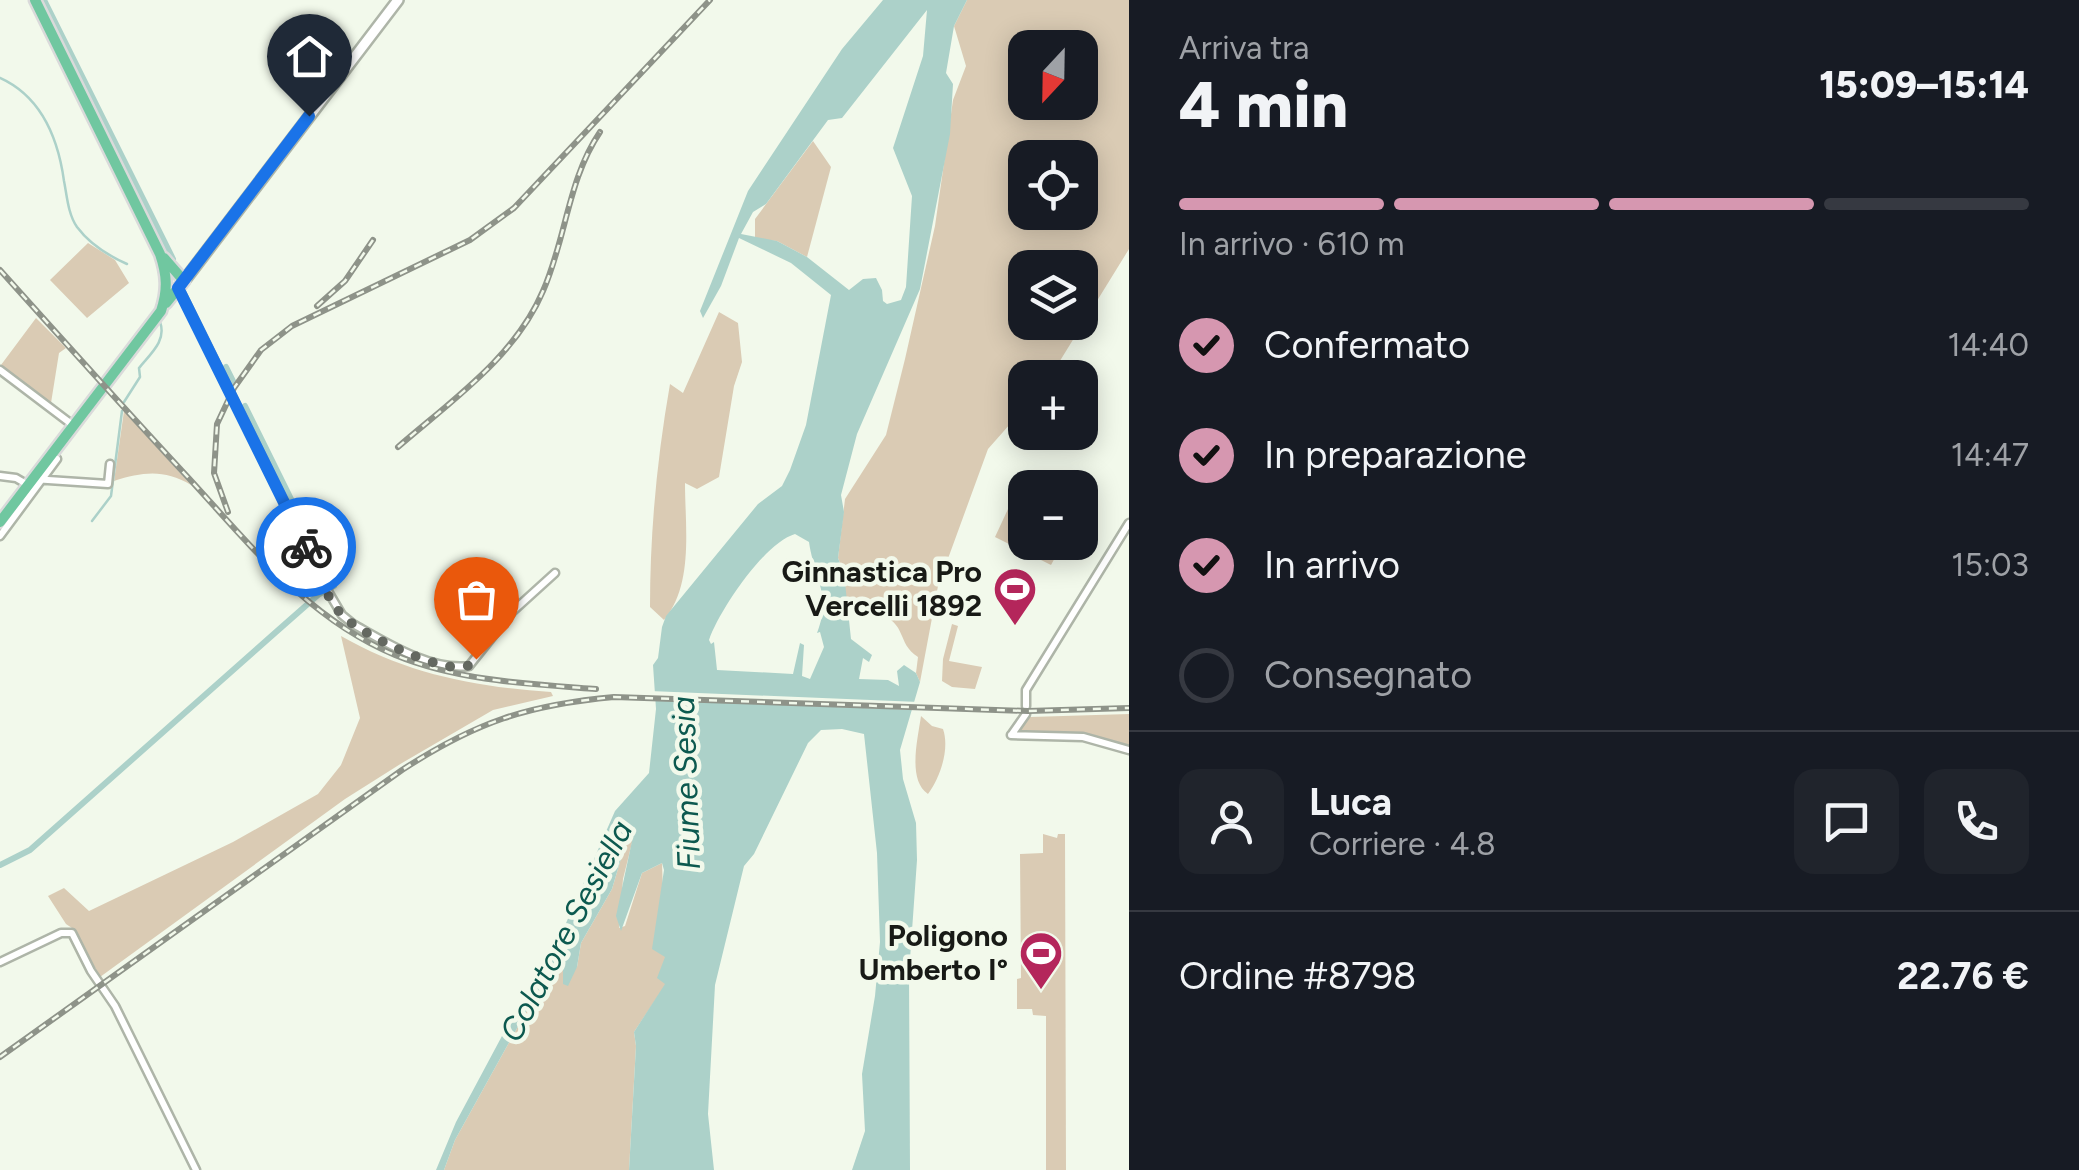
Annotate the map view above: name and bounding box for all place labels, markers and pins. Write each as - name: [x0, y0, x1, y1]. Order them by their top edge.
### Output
- pin: [267, 14, 352, 117]
- place label: Ginnastica Pro Vercelli 1892: [782, 553, 982, 624]
- pin: [434, 557, 519, 660]
- sports icon: Ginnastica Pro Vercelli 1892: [992, 566, 1038, 627]
- place label: Poligono Umberto I°: [858, 917, 1008, 988]
- sports icon: Poligono Umberto I°: [1018, 930, 1064, 991]

